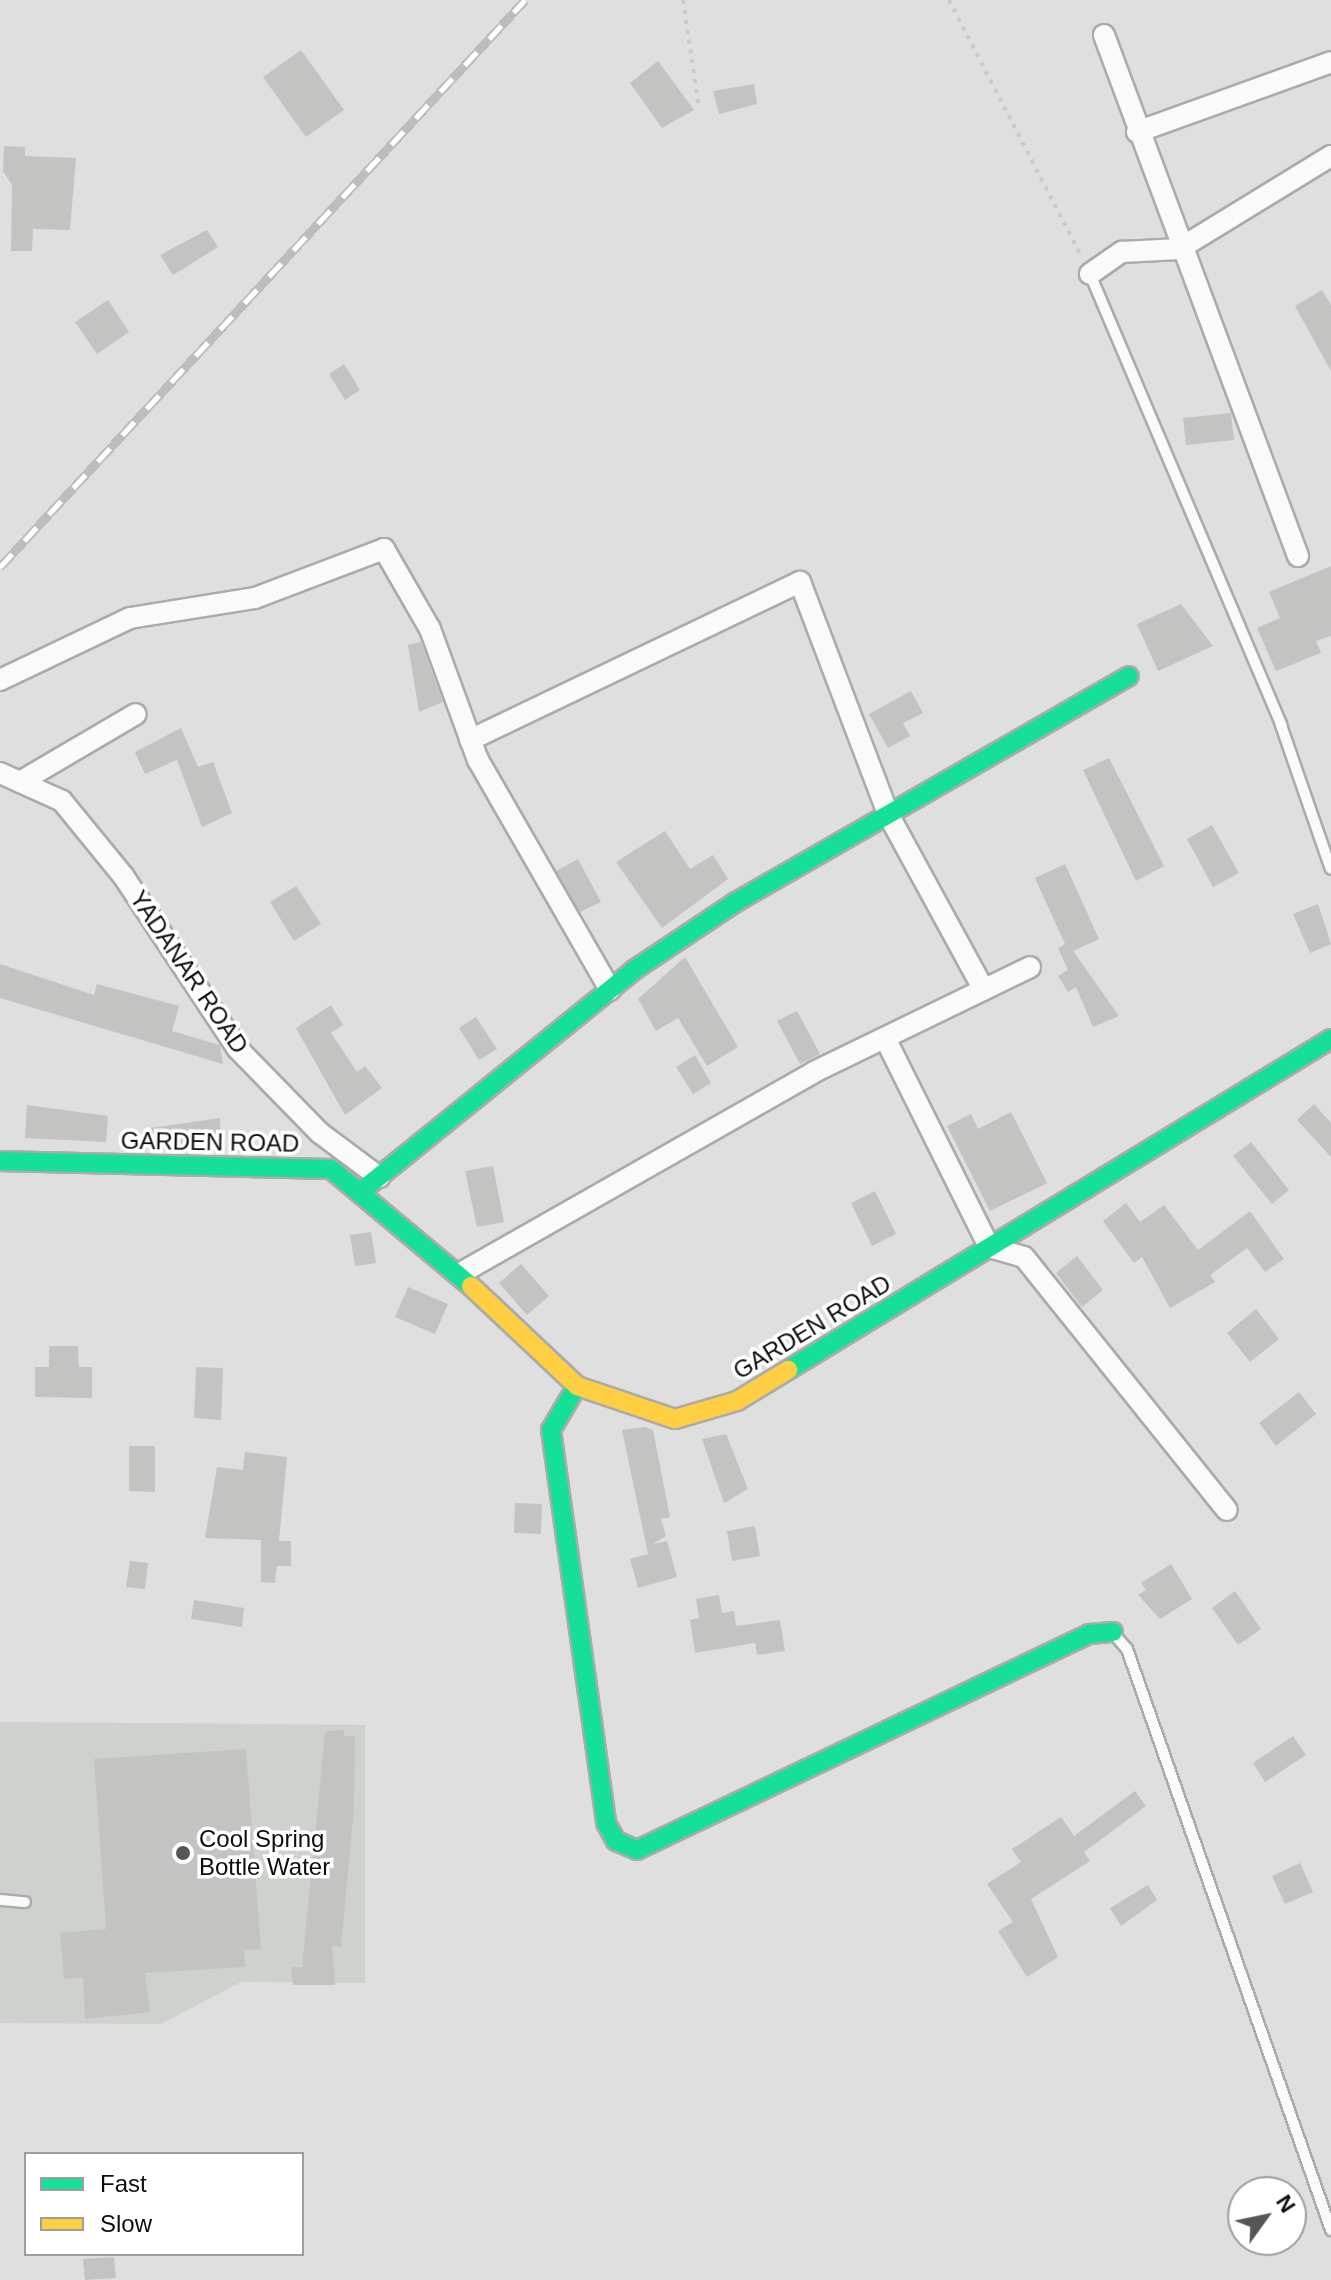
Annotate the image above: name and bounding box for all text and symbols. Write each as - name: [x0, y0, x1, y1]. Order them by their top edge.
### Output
- street label: YADANAR ROAD: [124, 885, 254, 1059]
- street label: GARDEN ROAD: [120, 1126, 300, 1158]
- street label: GARDEN ROAD: [728, 1269, 896, 1385]
- place label: Cool Spring Bottle Water: [199, 1825, 330, 1881]
- marker: Cool Spring Bottle Water: [174, 1844, 192, 1862]
- legend: [24, 2152, 304, 2256]
- text: Fast: [100, 2170, 147, 2197]
- north arrow: [1227, 2176, 1307, 2256]
- text: N: [1271, 2190, 1301, 2217]
- text: Slow: [100, 2210, 152, 2237]

